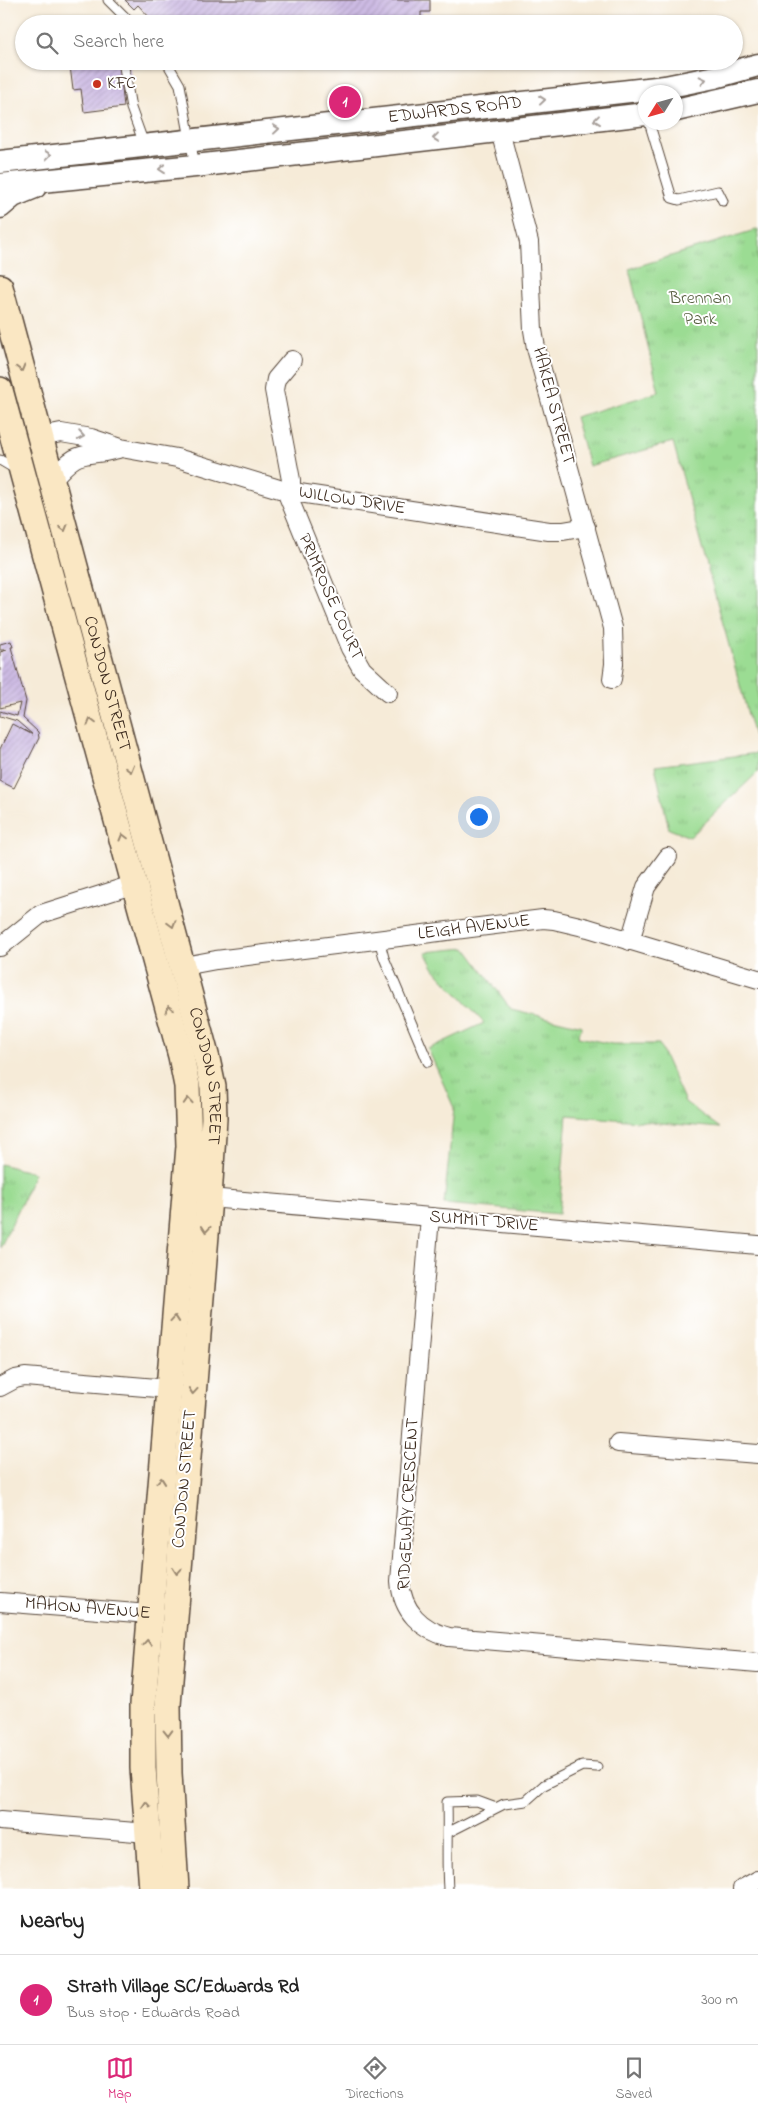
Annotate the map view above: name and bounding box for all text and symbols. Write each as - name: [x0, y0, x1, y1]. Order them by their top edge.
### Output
- search box: [15, 15, 743, 70]
- icon: search: [33, 29, 61, 57]
- text: Search here: [73, 29, 164, 56]
- place label: KFC: [107, 71, 136, 97]
- one-way arrow: [699, 75, 708, 86]
- marker: KFC: [91, 78, 103, 90]
- pin: 1: [329, 83, 361, 121]
- north arrow: [638, 85, 683, 130]
- street label: EDWARDS ROAD: [387, 90, 524, 131]
- one-way arrow: [538, 95, 546, 106]
- one-way arrow: [593, 114, 601, 125]
- one-way arrow: [272, 124, 280, 135]
- one-way arrow: [431, 132, 439, 143]
- one-way arrow: [45, 150, 53, 161]
- one-way arrow: [158, 163, 166, 174]
- park label: Brennan Park: [668, 286, 731, 333]
- street label: HAKEA STREET: [525, 344, 581, 468]
- one-way arrow: [16, 364, 26, 372]
- one-way arrow: [76, 431, 85, 441]
- street label: WILLOW DRIVE: [297, 480, 407, 522]
- one-way arrow: [58, 524, 69, 533]
- street label: PRIMROSE COURT: [290, 530, 370, 664]
- street label: CONDON STREET: [76, 613, 137, 755]
- one-way arrow: [87, 719, 97, 727]
- one-way arrow: [124, 765, 134, 773]
- your location: [466, 804, 492, 830]
- one-way arrow: [118, 833, 128, 841]
- street label: LEIGH AVENUE: [416, 908, 532, 948]
- one-way arrow: [166, 920, 177, 929]
- street label: CONDON STREET: [181, 1005, 227, 1145]
- one-way arrow: [164, 1006, 174, 1014]
- one-way arrow: [183, 1096, 194, 1104]
- street label: SUMMIT DRIVE: [428, 1204, 540, 1240]
- one-way arrow: [201, 1226, 212, 1234]
- one-way arrow: [169, 1315, 180, 1323]
- one-way arrow: [187, 1388, 198, 1396]
- street label: CONDON STREET: [166, 1409, 204, 1549]
- street label: RIDGEWAY CRESCENT: [391, 1417, 427, 1591]
- one-way arrow: [155, 1477, 166, 1485]
- one-way arrow: [172, 1567, 183, 1575]
- street label: MAHON AVENUE: [24, 1591, 152, 1627]
- one-way arrow: [141, 1639, 152, 1647]
- one-way arrow: [163, 1730, 173, 1737]
- one-way arrow: [141, 1801, 152, 1809]
- text: Nearby: [20, 1907, 84, 1937]
- text: Strath Village SC/Edwards Rd: [67, 1974, 299, 2001]
- text: 1: [33, 1988, 39, 2012]
- text: 300 m: [701, 1988, 738, 2012]
- text: Bus stop · Edwards Road: [67, 2001, 240, 2025]
- tab: Map: [106, 2054, 134, 2105]
- tab: Directions: [346, 2054, 404, 2105]
- tab: Saved: [616, 2054, 652, 2105]

